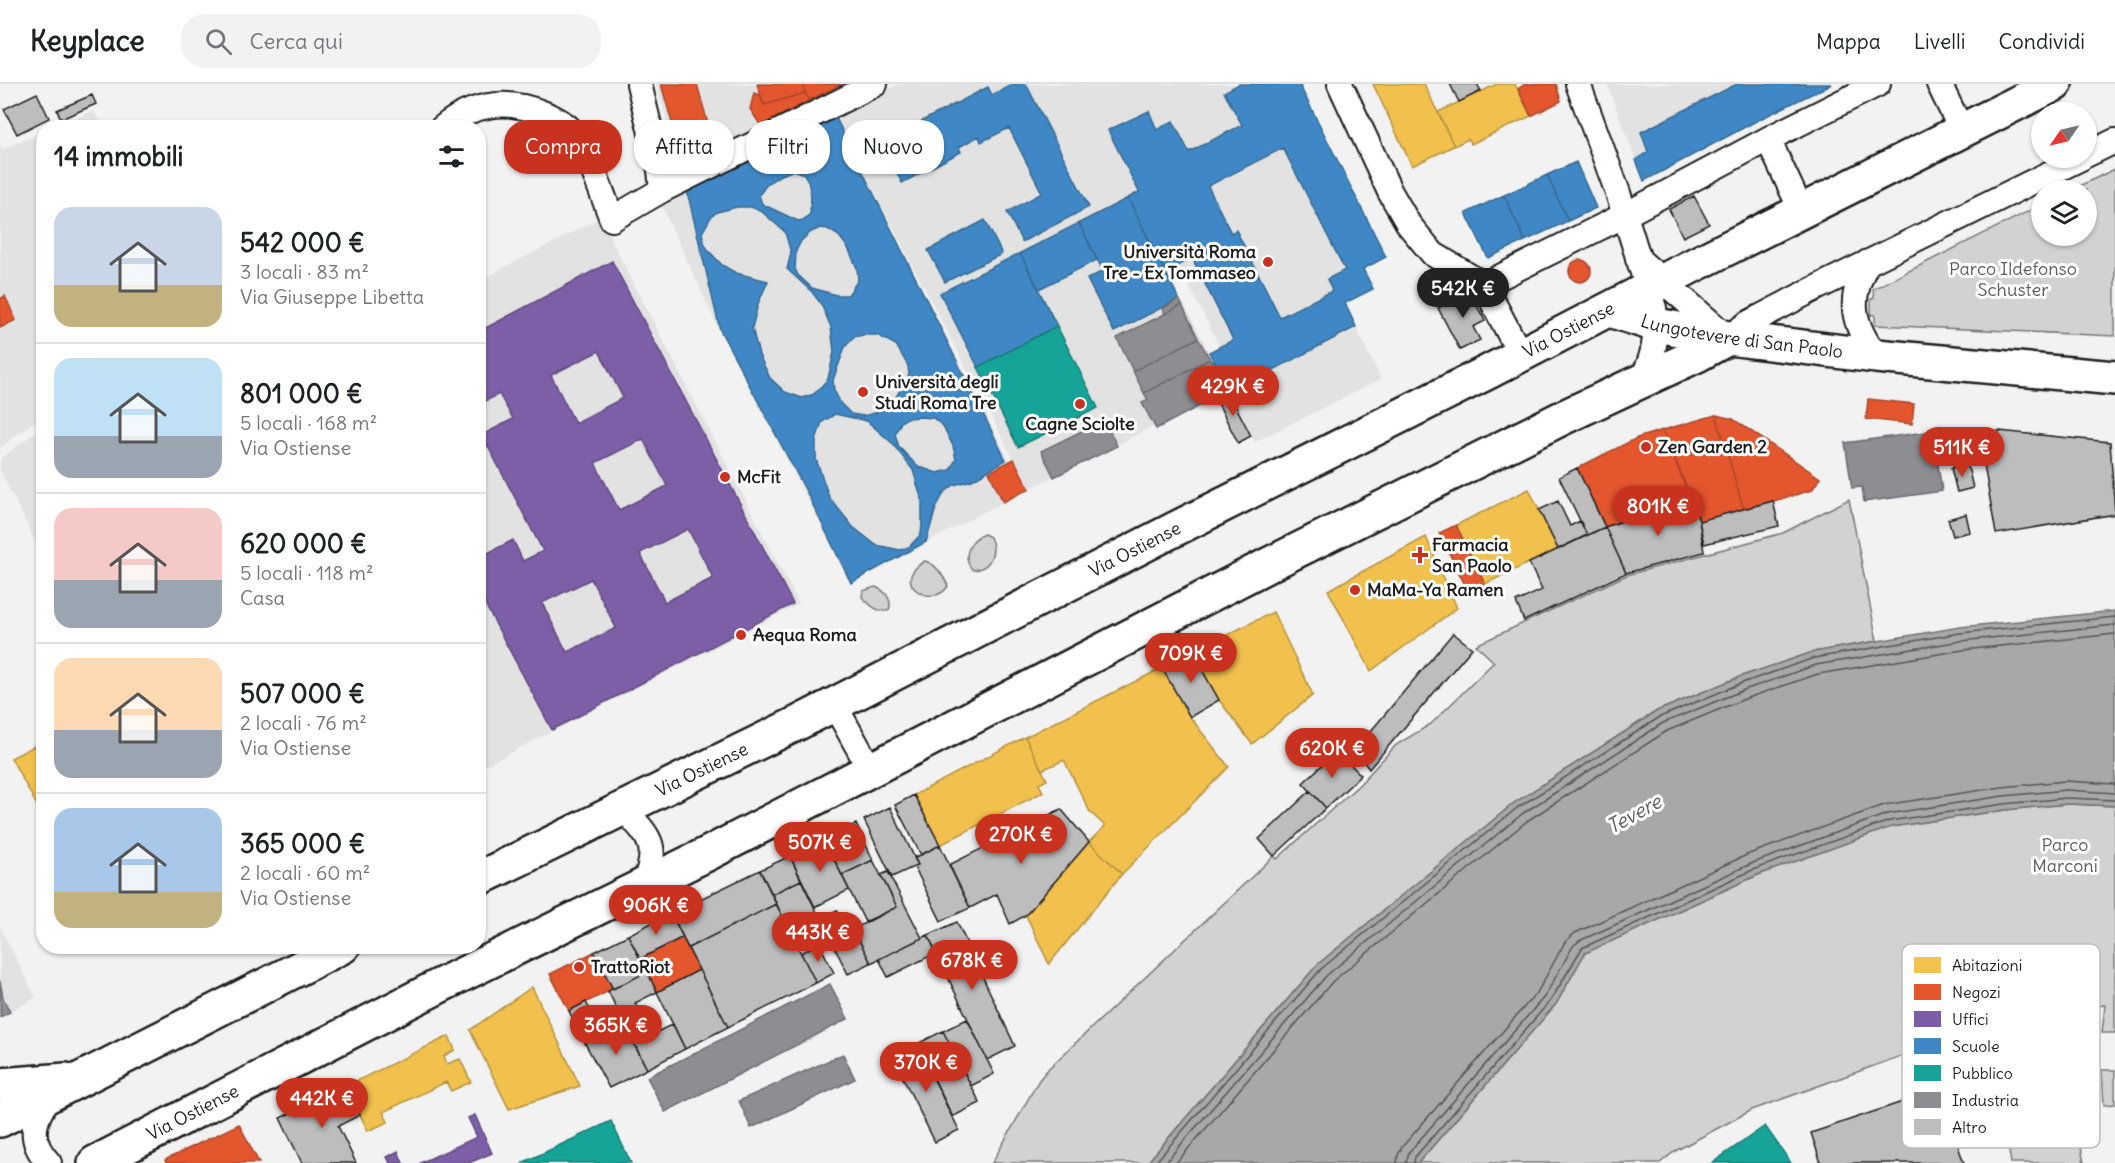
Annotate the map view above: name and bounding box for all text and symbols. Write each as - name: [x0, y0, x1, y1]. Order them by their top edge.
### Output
- search box: [181, 14, 601, 68]
- text: Keyplace: [30, 23, 145, 59]
- icon: search: [202, 25, 235, 58]
- text: Cerca qui: [250, 27, 343, 55]
- text: Mappa: [1816, 28, 1881, 55]
- text: Livelli: [1914, 28, 1965, 55]
- text: Condividi: [1998, 28, 2085, 55]
- north arrow: [2031, 102, 2097, 168]
- map controls: [2031, 102, 2097, 246]
- chip: Compra: [504, 120, 622, 174]
- chip: Affitta: [634, 120, 734, 174]
- chip: Filtri: [746, 120, 830, 174]
- chip: Nuovo: [842, 120, 944, 174]
- text: 14 immobili: [54, 140, 183, 173]
- icon: filters: [435, 140, 468, 173]
- button: layers: [2031, 180, 2097, 246]
- text: 542 000 €: [240, 226, 365, 259]
- icon: home: [102, 231, 174, 303]
- place label: Università Roma Tre - Ex Tommaseo: [1103, 240, 1256, 284]
- marker: Università Roma Tre - Ex Tommaseo: [1261, 255, 1275, 269]
- park label: Parco Ildefonso Schuster: [1949, 257, 2077, 301]
- text: 3 locali · 83 m²: [240, 259, 369, 284]
- pin: 542K €: [1414, 268, 1512, 319]
- text: 542K €: [1431, 275, 1495, 300]
- text: Via Giuseppe Libetta: [240, 284, 424, 309]
- street label: Via Ostiense: [1519, 296, 1618, 363]
- street label: Lungotevere di San Paolo: [1638, 309, 1844, 363]
- pin: 429K €: [1184, 366, 1282, 417]
- place label: Università degli Studi Roma Tre: [875, 370, 999, 414]
- text: 429K €: [1201, 373, 1265, 398]
- text: 801 000 €: [240, 377, 363, 410]
- icon: home: [102, 382, 174, 454]
- marker: Università degli Studi Roma Tre: [856, 385, 870, 399]
- marker: Cagne Sciolte: [1073, 397, 1087, 411]
- text: 5 locali · 168 m²: [240, 410, 377, 435]
- place label: Cagne Sciolte: [1025, 412, 1135, 435]
- pin: 511K €: [1913, 427, 2011, 478]
- text: 511K €: [1933, 434, 1991, 459]
- text: Via Ostiense: [240, 435, 351, 460]
- place label: Zen Garden 2: [1658, 435, 1767, 458]
- marker: Zen Garden 2: [1639, 440, 1653, 454]
- place label: McFit: [737, 465, 782, 488]
- marker: McFit: [718, 470, 732, 484]
- pin: 801K €: [1609, 486, 1707, 537]
- text: 801K €: [1627, 493, 1689, 518]
- street label: Via Ostiense: [1085, 516, 1184, 582]
- text: 620 000 €: [240, 527, 367, 560]
- icon: home: [102, 532, 174, 604]
- place label: Farmacia San Paolo: [1432, 533, 1512, 577]
- marker: Farmacia San Paolo: [1413, 548, 1427, 562]
- text: 5 locali · 118 m²: [240, 560, 374, 585]
- place label: MaMa-Ya Ramen: [1367, 578, 1504, 601]
- marker: MaMa-Ya Ramen: [1348, 583, 1362, 597]
- text: Casa: [240, 585, 285, 610]
- place label: Aequa Roma: [753, 623, 857, 646]
- marker: Aequa Roma: [734, 628, 748, 642]
- pin: 709K €: [1142, 633, 1240, 684]
- text: 709K €: [1159, 640, 1223, 665]
- text: 507 000 €: [240, 677, 365, 710]
- icon: home: [102, 682, 174, 754]
- text: 2 locali · 76 m²: [240, 710, 367, 735]
- pin: 620K €: [1283, 728, 1381, 779]
- text: Via Ostiense: [240, 735, 351, 760]
- text: 620K €: [1299, 735, 1365, 760]
- street label: Via Ostiense: [652, 737, 752, 802]
- water label: Tevere: [1602, 788, 1667, 839]
- pin: 270K €: [972, 814, 1070, 865]
- text: 270K €: [989, 821, 1053, 846]
- pin: 507K €: [771, 822, 869, 873]
- text: 365 000 €: [240, 827, 365, 860]
- text: 507K €: [788, 829, 852, 854]
- icon: home: [102, 832, 174, 904]
- park label: Parco Marconi: [2032, 833, 2098, 877]
- text: 2 locali · 60 m²: [240, 860, 370, 885]
- text: Via Ostiense: [240, 885, 351, 910]
- pin: 906K €: [607, 885, 705, 936]
- text: 906K €: [623, 892, 689, 917]
- pin: 443K €: [769, 912, 867, 963]
- text: 443K €: [786, 919, 850, 944]
- pin: 678K €: [923, 940, 1021, 991]
- legend: [1902, 944, 2100, 1148]
- text: 678K €: [941, 947, 1003, 972]
- place label: TrattoRiot: [591, 955, 671, 978]
- text: Abitazioni: [1952, 955, 2022, 975]
- marker: TrattoRiot: [572, 960, 586, 974]
- text: Negozi: [1952, 982, 2001, 1002]
- pin: 365K €: [567, 1005, 665, 1056]
- text: Uffici: [1952, 1009, 1989, 1029]
- text: 365K €: [584, 1012, 648, 1037]
- text: Scuole: [1952, 1036, 2000, 1056]
- pin: 370K €: [877, 1042, 975, 1093]
- text: 370K €: [894, 1049, 958, 1074]
- text: Pubblico: [1952, 1063, 2013, 1083]
- pin: 442K €: [273, 1078, 371, 1129]
- street label: Via Ostiense: [143, 1079, 242, 1145]
- text: 442K €: [290, 1085, 354, 1110]
- text: Industria: [1952, 1090, 2019, 1110]
- text: Altro: [1952, 1117, 1987, 1137]

